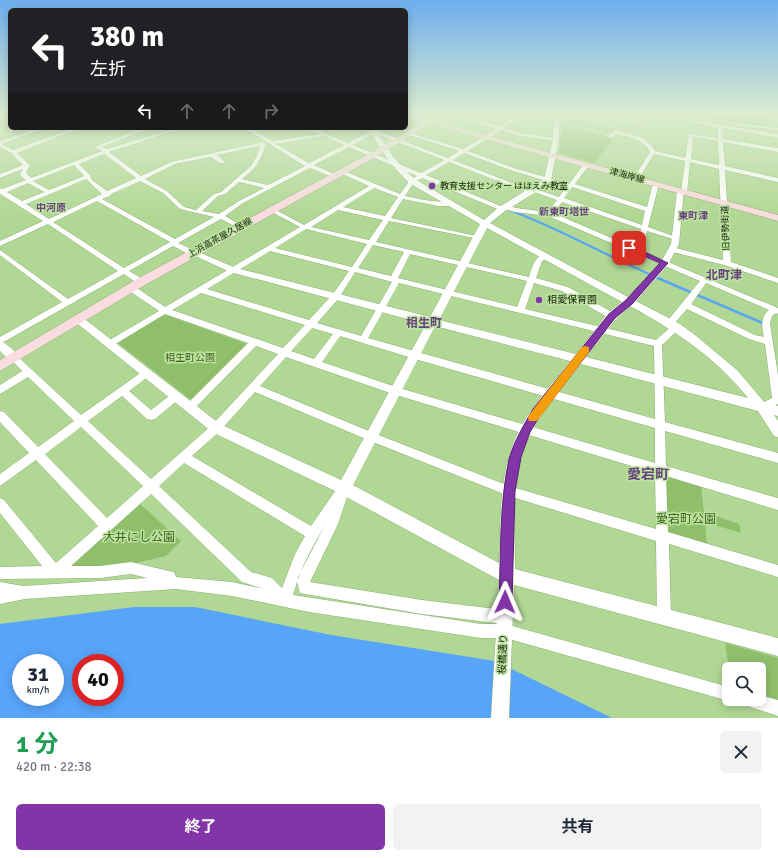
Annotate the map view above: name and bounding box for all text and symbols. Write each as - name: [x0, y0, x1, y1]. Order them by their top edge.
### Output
- text: 380 m: [90, 20, 164, 54]
- icon: left: [24, 24, 76, 76]
- text: 左折: [90, 58, 126, 80]
- icon: left: [134, 100, 156, 122]
- icon: ahead: [176, 100, 198, 122]
- icon: ahead: [218, 100, 240, 122]
- icon: right: [260, 100, 282, 122]
- street label: 津海岸線: [608, 166, 647, 186]
- marker: 教育支援センター ほほえみ教室: [427, 181, 437, 191]
- place label: 教育支援センター ほほえみ教室: [440, 181, 568, 192]
- district label: 中河原: [36, 202, 66, 214]
- street label: 旧伊勢街道: [720, 205, 732, 251]
- district label: 新東町塔世: [539, 206, 589, 218]
- district label: 東町津: [678, 210, 708, 222]
- street label: 上浜高茶屋久居線: [186, 215, 255, 260]
- pin: [612, 231, 646, 265]
- icon: arrive: [618, 237, 640, 259]
- district label: 北町津: [706, 268, 742, 283]
- place label: 相愛保育園: [547, 294, 597, 306]
- marker: 相愛保育園: [534, 295, 544, 305]
- district label: 相生町: [406, 316, 442, 331]
- park label: 相生町公園: [165, 352, 215, 364]
- district label: 愛宕町: [627, 466, 669, 483]
- park label: 愛宕町公園: [656, 512, 716, 527]
- park label: 大井にし公園: [103, 530, 175, 545]
- position arrow: [484, 581, 526, 623]
- street label: 桜橋通り: [496, 634, 510, 674]
- speed limit sign: 40: [72, 654, 124, 706]
- text: 31: [27, 662, 49, 687]
- map controls: [722, 662, 766, 706]
- button: search: [722, 662, 766, 706]
- text: km/h: [27, 684, 49, 696]
- text: 1 分: [16, 729, 58, 759]
- button: close: [720, 731, 762, 773]
- text: 420 m · 22:38: [16, 759, 92, 775]
- button: 終了: [16, 804, 385, 850]
- button: 共有: [393, 804, 762, 850]

